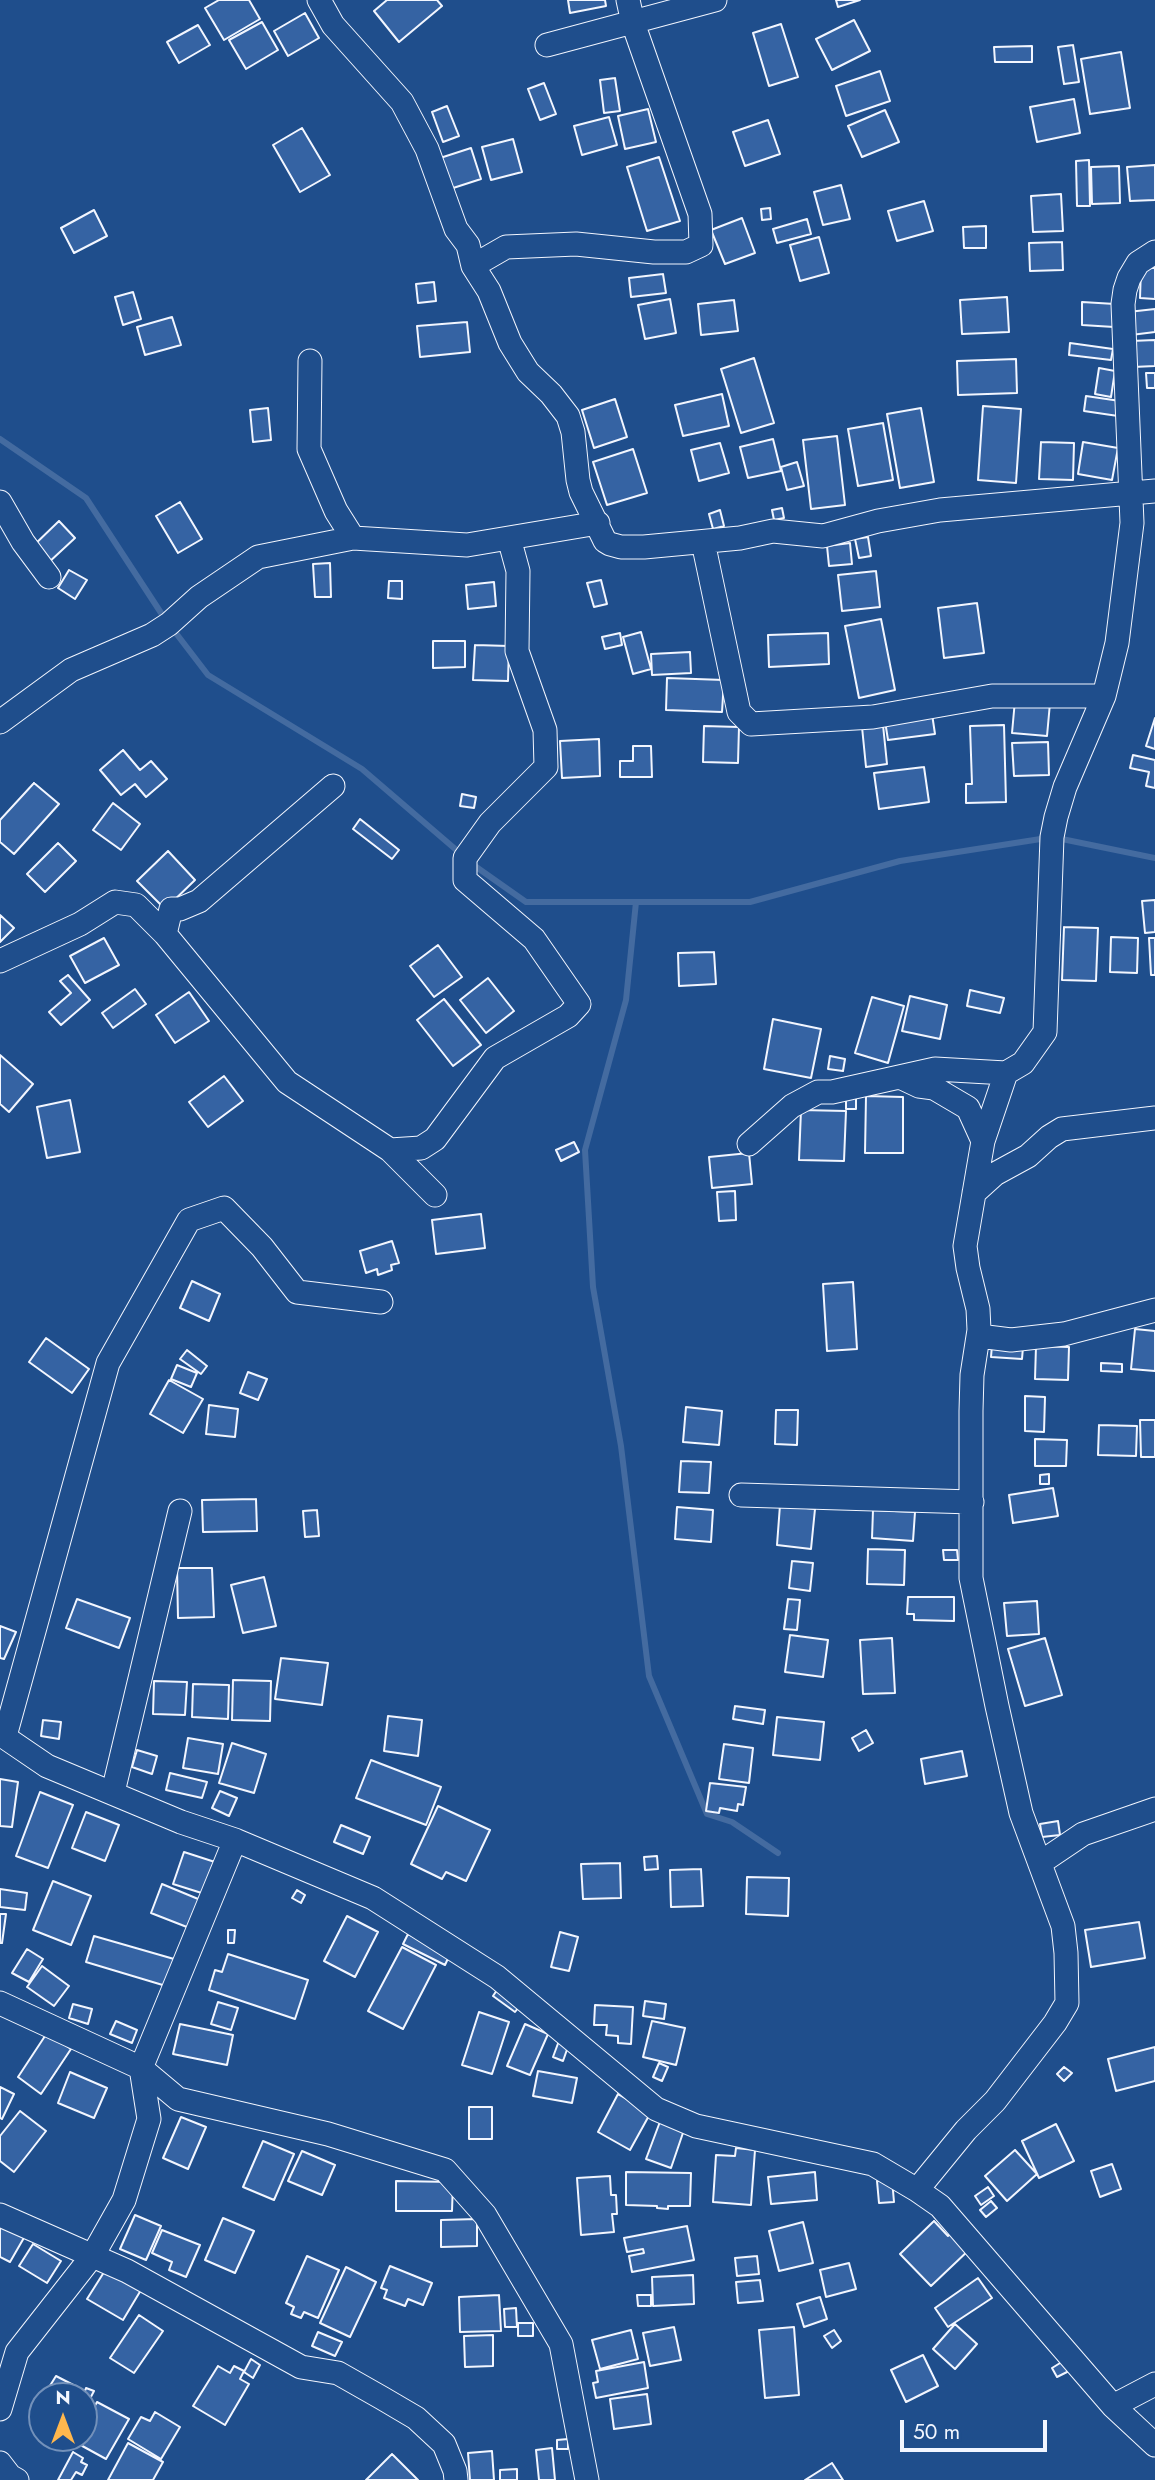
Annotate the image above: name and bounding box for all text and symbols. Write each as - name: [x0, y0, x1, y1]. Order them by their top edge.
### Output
- north arrow: [28, 2382, 98, 2452]
- text: N: [55, 2384, 71, 2411]
- scale bar: [903, 2406, 1050, 2450]
- text: 50 m: [913, 2417, 960, 2447]

